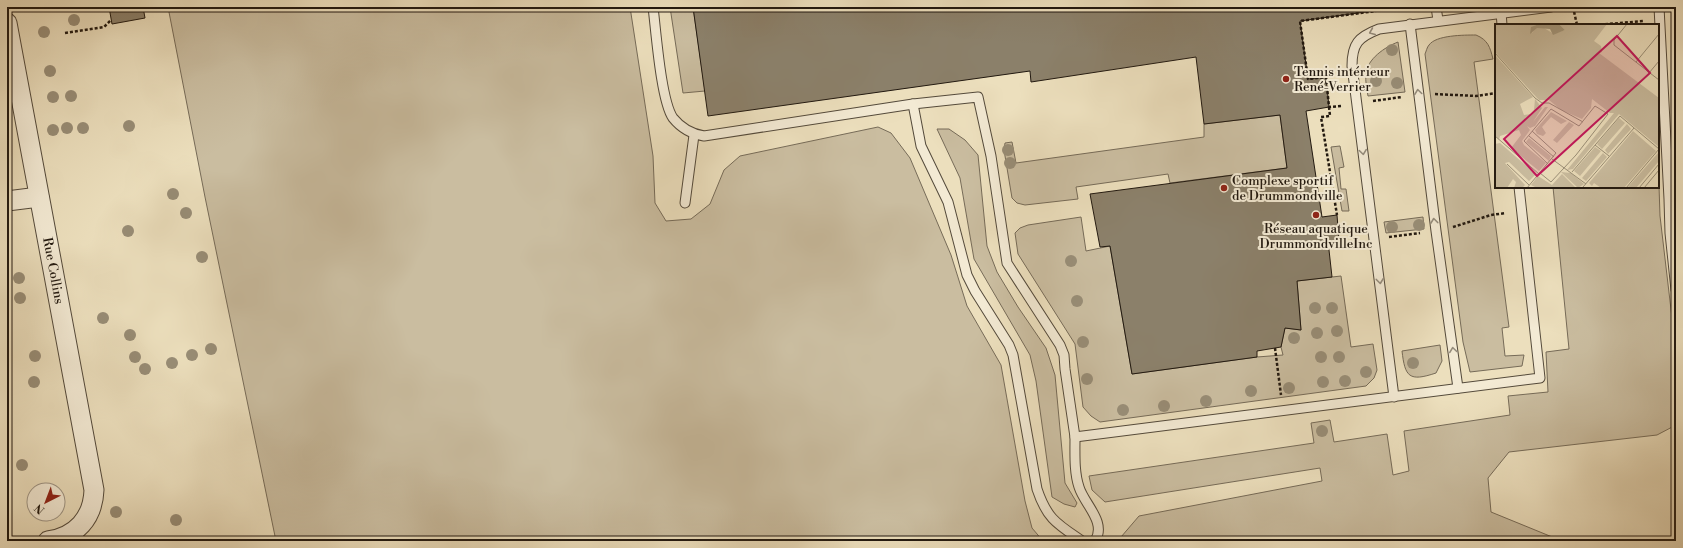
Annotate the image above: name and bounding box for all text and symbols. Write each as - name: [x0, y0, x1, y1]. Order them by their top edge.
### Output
- inset map: [1495, 24, 1659, 188]
- one-way arrow: [1368, 27, 1376, 35]
- place label: Tennis intérieur René-Verrier: [1294, 64, 1390, 95]
- marker: Tennis intérieur René-Verrier: [1281, 74, 1291, 84]
- one-way arrow: [1414, 89, 1423, 95]
- one-way arrow: [1358, 149, 1367, 155]
- place label: Complexe sportif de Drummondville: [1232, 173, 1343, 204]
- marker: Complexe sportif de Drummondville: [1219, 183, 1229, 193]
- marker: Réseau aquatique DrummondvilleInc: [1311, 210, 1321, 220]
- one-way arrow: [1430, 218, 1439, 224]
- place label: Réseau aquatique DrummondvilleInc: [1259, 221, 1373, 252]
- street label: Rue Collins: [39, 236, 67, 306]
- one-way arrow: [1375, 278, 1384, 284]
- one-way arrow: [1449, 347, 1458, 353]
- north arrow: [26, 482, 66, 522]
- text: N: [32, 500, 48, 517]

